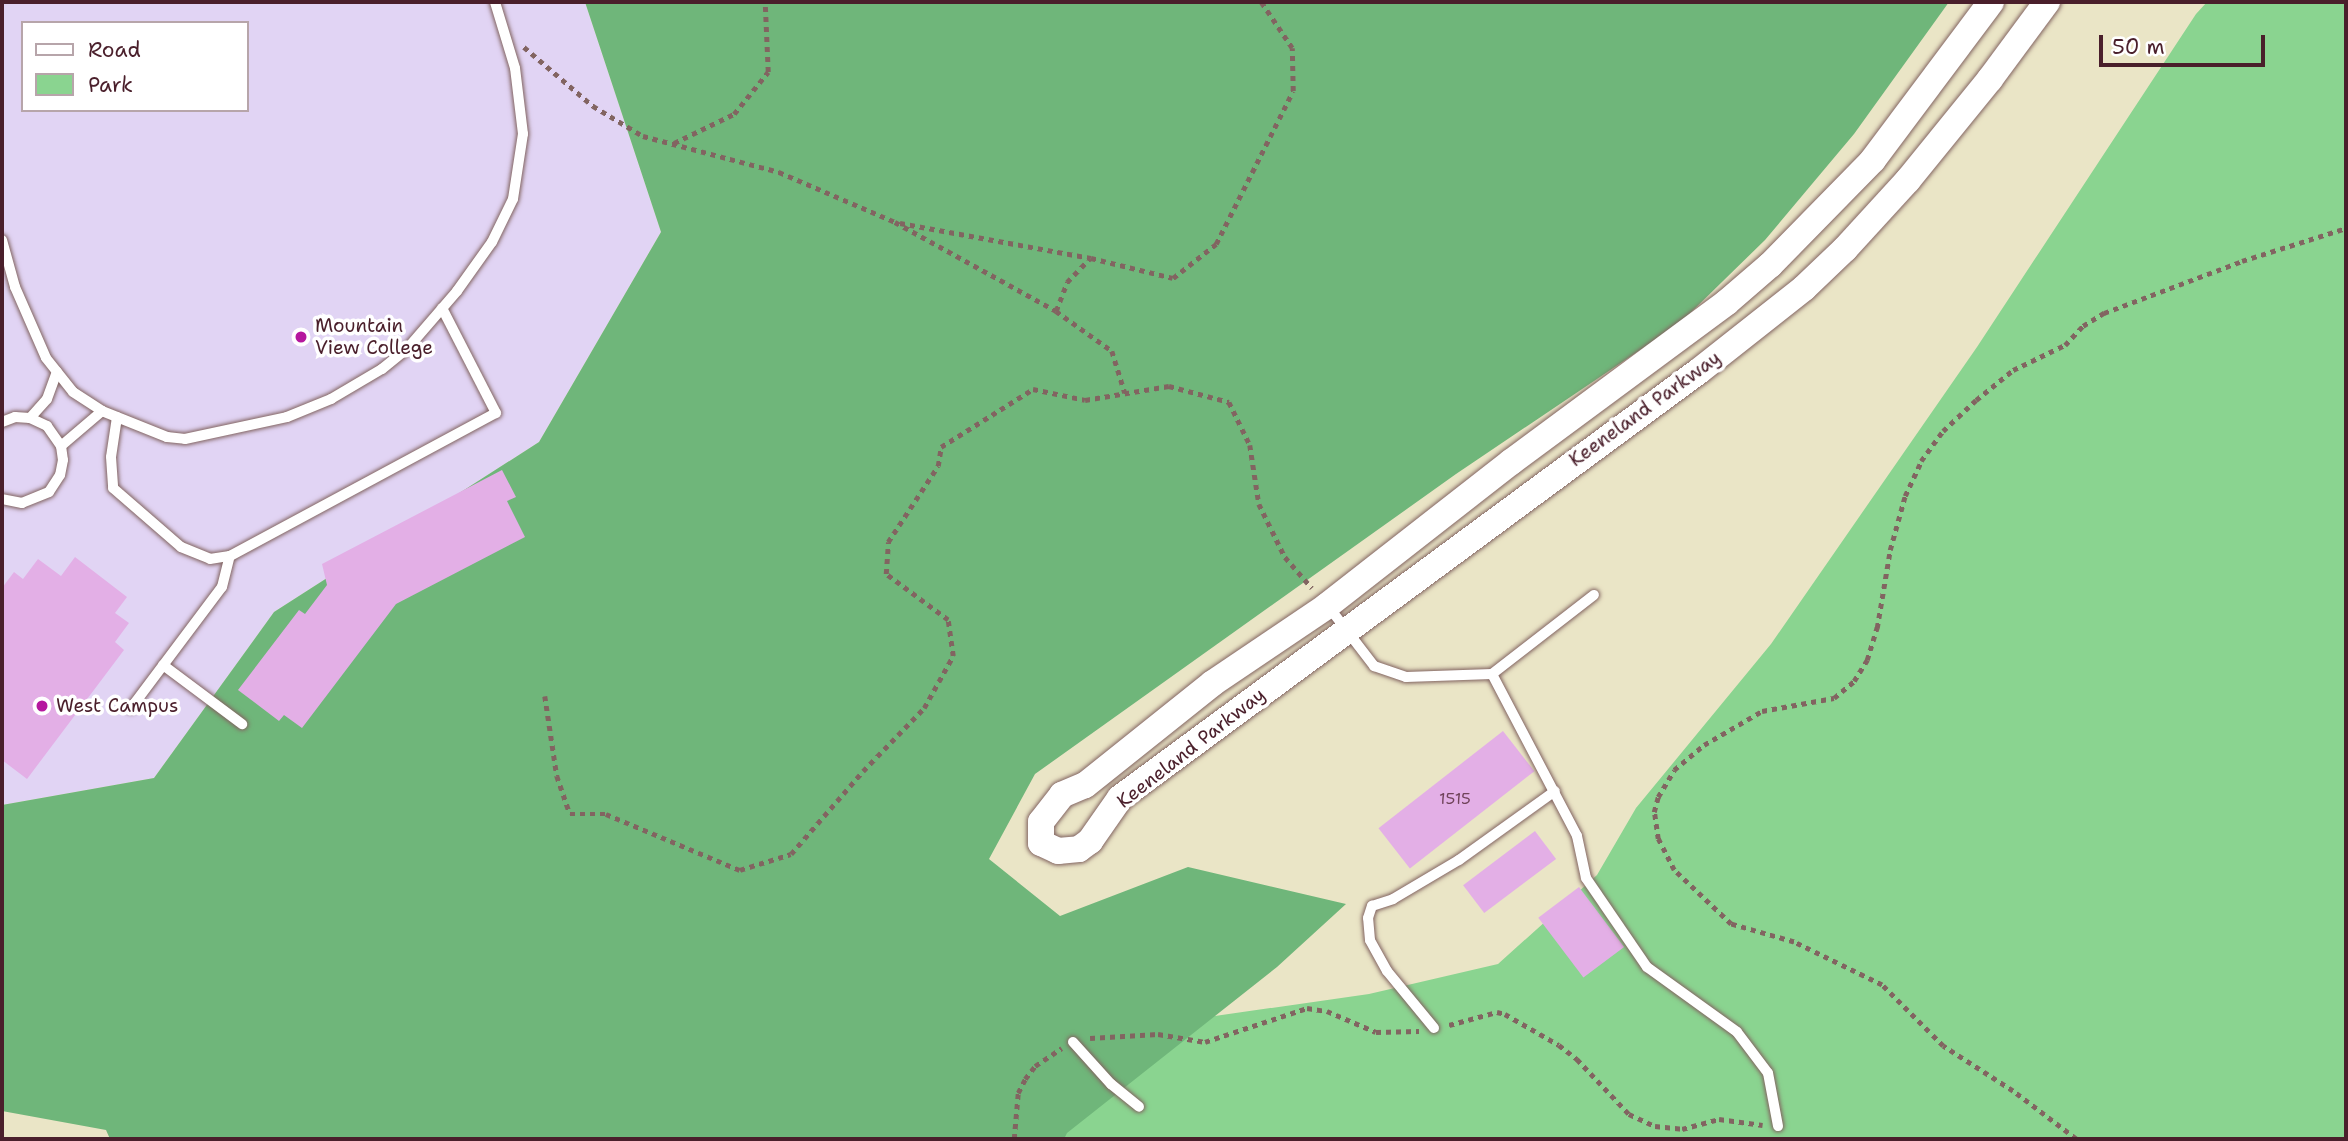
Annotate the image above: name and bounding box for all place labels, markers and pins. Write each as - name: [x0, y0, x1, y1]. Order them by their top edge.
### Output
- place label: Mountain View College: [315, 315, 433, 359]
- marker: Mountain View College: [293, 329, 309, 345]
- place label: West Campus: [56, 695, 178, 717]
- marker: West Campus: [34, 698, 50, 714]

